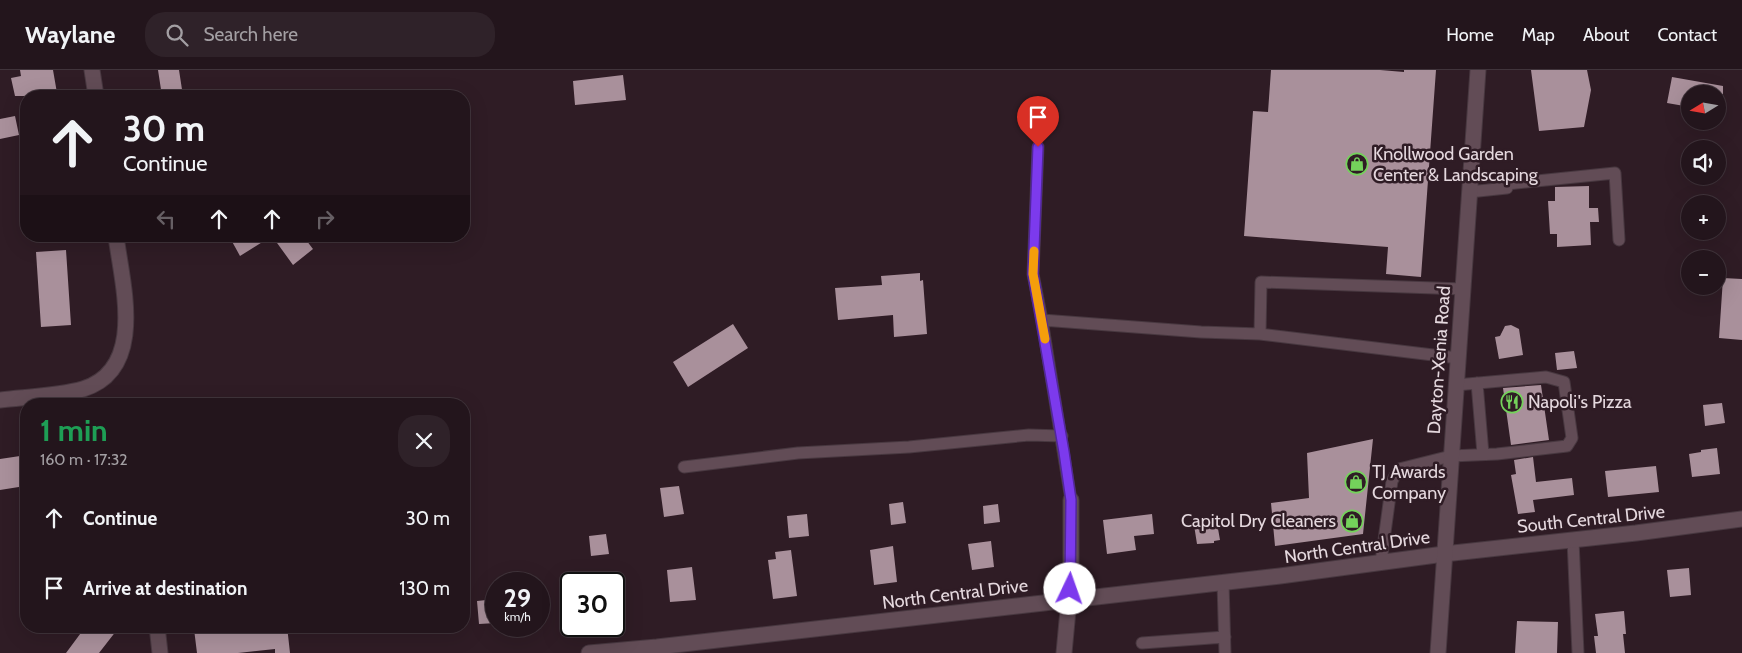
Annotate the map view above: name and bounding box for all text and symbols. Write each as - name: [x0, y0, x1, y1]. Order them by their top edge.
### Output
- search box: [145, 12, 495, 57]
- text: Waylane: [25, 20, 115, 49]
- icon: search: [163, 21, 191, 49]
- text: Search here: [203, 23, 298, 46]
- text: Home: [1446, 24, 1494, 46]
- text: Map: [1522, 24, 1555, 46]
- text: About: [1583, 24, 1629, 46]
- text: Contact: [1657, 24, 1717, 46]
- north arrow: [1681, 85, 1726, 130]
- map controls: [1681, 85, 1726, 295]
- pin: [1017, 96, 1059, 147]
- icon: arrive: [1024, 103, 1052, 131]
- text: 30 m: [123, 107, 205, 150]
- icon: ahead: [40, 110, 105, 175]
- button: sound: [1681, 140, 1726, 185]
- place label: Knollwood Garden Center & Landscaping: [1373, 143, 1539, 186]
- text: Continue: [123, 150, 208, 177]
- shop icon: Knollwood Garden Center & Landscaping: [1345, 152, 1369, 176]
- button: +: [1681, 195, 1726, 240]
- icon: left: [152, 205, 180, 233]
- icon: ahead: [205, 205, 233, 233]
- icon: ahead: [258, 205, 286, 233]
- icon: right: [311, 205, 339, 233]
- button: −: [1681, 250, 1726, 295]
- street label: Dayton-Xenia Road: [1423, 285, 1455, 435]
- restaurant icon: Napoli's Pizza: [1500, 390, 1524, 414]
- place label: Napoli's Pizza: [1528, 391, 1632, 413]
- text: 1 min: [40, 412, 108, 449]
- button: close: [398, 415, 450, 467]
- text: 160 m · 17:32: [40, 450, 128, 469]
- place label: TJ Awards Company: [1372, 461, 1446, 504]
- shop icon: TJ Awards Company: [1344, 470, 1368, 494]
- street label: South Central Drive: [1516, 500, 1666, 538]
- icon: ahead: [40, 504, 68, 532]
- text: Continue: [83, 507, 157, 530]
- text: 30 m: [406, 507, 450, 530]
- shop icon: Capitol Dry Cleaners: [1340, 509, 1364, 533]
- place label: Capitol Dry Cleaners: [1181, 510, 1336, 532]
- street label: North Central Drive: [1283, 526, 1431, 568]
- position arrow: [1043, 562, 1095, 614]
- speed limit sign: 30: [560, 572, 625, 637]
- icon: arrive: [40, 574, 68, 602]
- street label: North Central Drive: [881, 574, 1029, 614]
- text: Arrive at destination: [83, 577, 247, 600]
- text: 130 m: [399, 577, 450, 600]
- text: 29: [504, 583, 531, 613]
- text: km/h: [504, 609, 531, 624]

